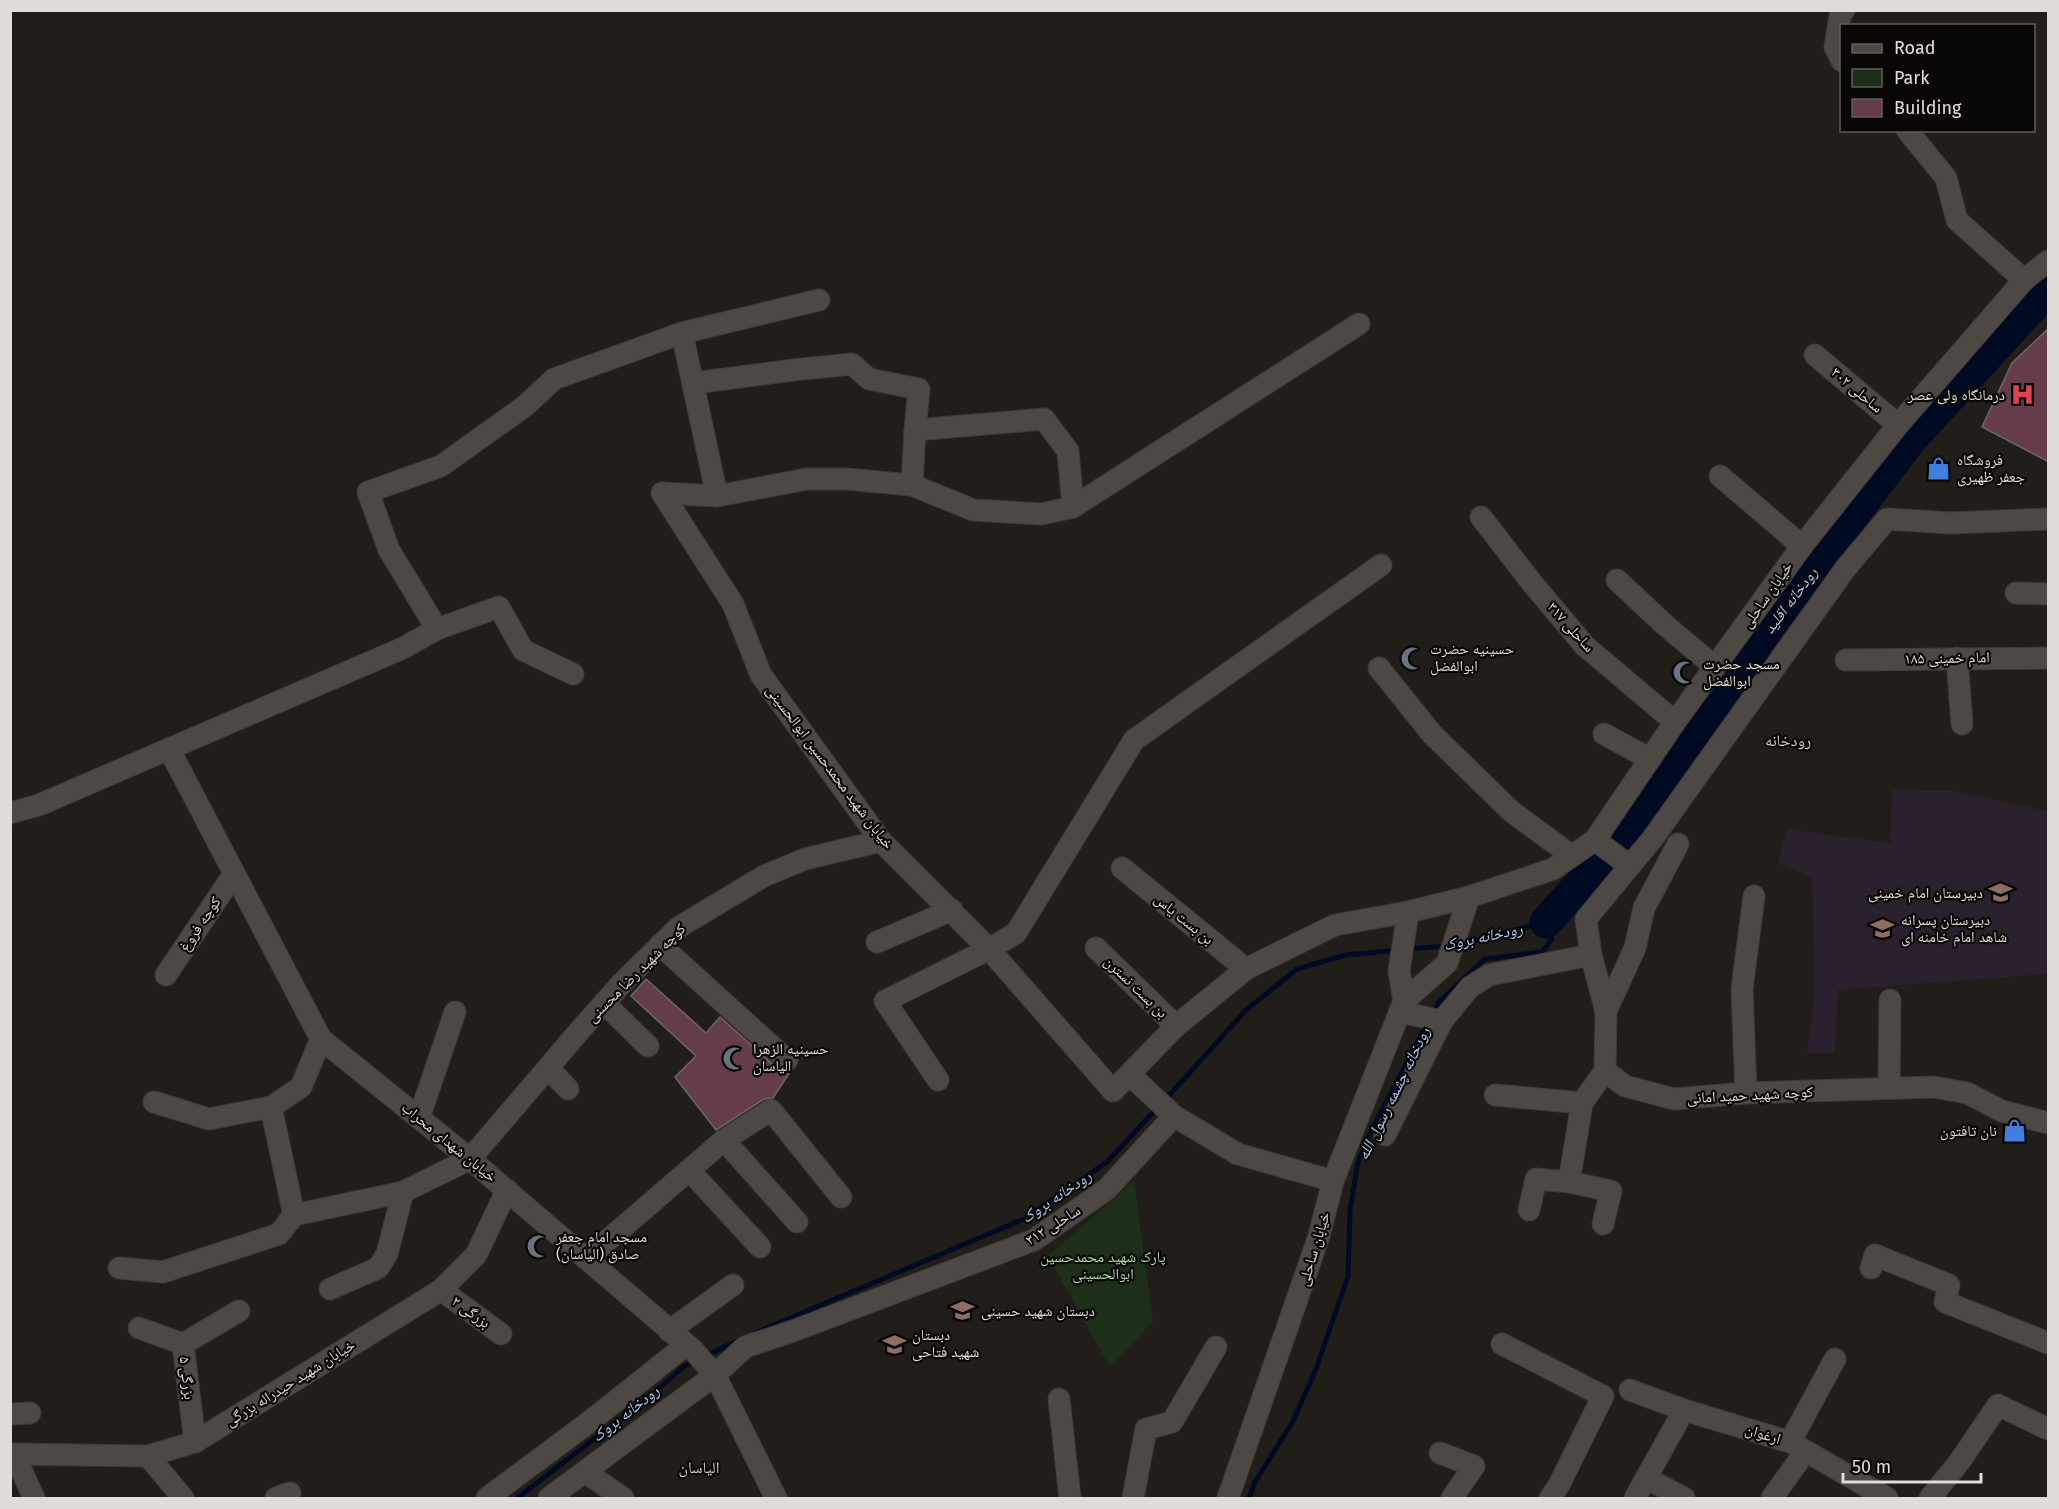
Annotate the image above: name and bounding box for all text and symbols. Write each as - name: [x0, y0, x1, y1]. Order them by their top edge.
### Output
- legend: [1840, 24, 2035, 132]
- text: Road: [1894, 37, 1936, 59]
- text: Park: [1894, 67, 1930, 89]
- text: Building: [1894, 97, 1962, 119]
- street label: ساحلی ۳۰۲: [1827, 363, 1886, 417]
- hospital icon: درمانگاه ولی عصر: [2010, 382, 2036, 408]
- place label: درمانگاه ولی عصر: [1907, 386, 2005, 405]
- place label: فروشگاه جعفر ظهیری: [1957, 451, 2025, 487]
- shop icon: فروشگاه جعفر ظهیری: [1926, 456, 1952, 482]
- street label: خیابان ساحلی: [1738, 558, 1797, 632]
- water label: رودخانه اقلید: [1759, 563, 1821, 637]
- street label: ساحلی ۳۱۷: [1543, 598, 1598, 657]
- place label: حسینیه حضرت ابوالفضل: [1430, 640, 1515, 676]
- mosque icon: حسینیه حضرت ابوالفضل: [1399, 645, 1425, 671]
- street label: امام خمینی ۱۸۵: [1904, 648, 1990, 669]
- place label: مسجد حضرت ابوالفضل: [1703, 655, 1780, 691]
- mosque icon: مسجد حضرت ابوالفضل: [1672, 660, 1698, 686]
- street label: خیابان شهید محمدحسین ابوالحسینی: [762, 681, 898, 854]
- district label: رودخانه: [1765, 731, 1811, 750]
- school or university icon: دبیرستان امام خمینی: [1988, 880, 2014, 906]
- place label: دبیرستان امام خمینی: [1868, 884, 1983, 903]
- street label: بن بست یاس: [1150, 890, 1217, 949]
- street label: کوچه فروغ: [175, 893, 226, 955]
- place label: دبیرستان پسرانه شاهد امام خامنه ای: [1901, 911, 2007, 947]
- school or university icon: دبیرستان پسرانه شاهد امام خامنه ای: [1870, 916, 1896, 942]
- water label: رودخانه بروک: [1442, 919, 1524, 954]
- street label: کوچه شهید رضا محسنی: [583, 920, 690, 1027]
- street label: بن بست نسترن: [1100, 952, 1172, 1023]
- water label: رودخانه چشمه رسول الله: [1353, 1024, 1435, 1163]
- place label: حسینیه الزهرا الیاسان: [753, 1040, 829, 1076]
- mosque icon: حسینیه الزهرا الیاسان: [722, 1045, 748, 1071]
- street label: کوچه شهید حمید امانی: [1686, 1083, 1814, 1108]
- street label: خیابان شهدای محراب: [397, 1098, 500, 1187]
- shop icon: نان تافتون: [2002, 1118, 2028, 1144]
- place label: نان تافتون: [1940, 1122, 1997, 1141]
- water label: رودخانه بروک: [1018, 1166, 1095, 1227]
- street label: ساحلی ۳۱۲: [1022, 1201, 1084, 1250]
- street label: خیابان ساحلی: [1294, 1209, 1335, 1289]
- place label: مسجد امام جعفر صادق (الیاسان): [555, 1228, 647, 1264]
- mosque icon: مسجد امام جعفر صادق (الیاسان): [525, 1233, 551, 1259]
- park label: پارک شهید محمدحسین ابوالحسینی: [1040, 1248, 1166, 1284]
- street label: بزرگی ۲: [448, 1292, 494, 1333]
- school or university icon: دبستان شهید حسینی: [950, 1298, 976, 1324]
- place label: دبستان شهید حسینی: [981, 1302, 1095, 1321]
- place label: دبستان شهید فتاحی: [912, 1326, 980, 1362]
- school or university icon: دبستان شهید فتاحی: [881, 1331, 907, 1357]
- street label: خیابان شهید حیدراله بزرگی: [222, 1336, 359, 1431]
- street label: بزرگی ۵: [174, 1355, 199, 1401]
- water label: رودخانه بروک: [588, 1381, 663, 1446]
- street label: ارغوان: [1743, 1420, 1783, 1449]
- scale bar: [1843, 1446, 1981, 1484]
- text: 50 m: [1852, 1456, 1891, 1478]
- district label: الیاسان: [679, 1458, 719, 1478]

